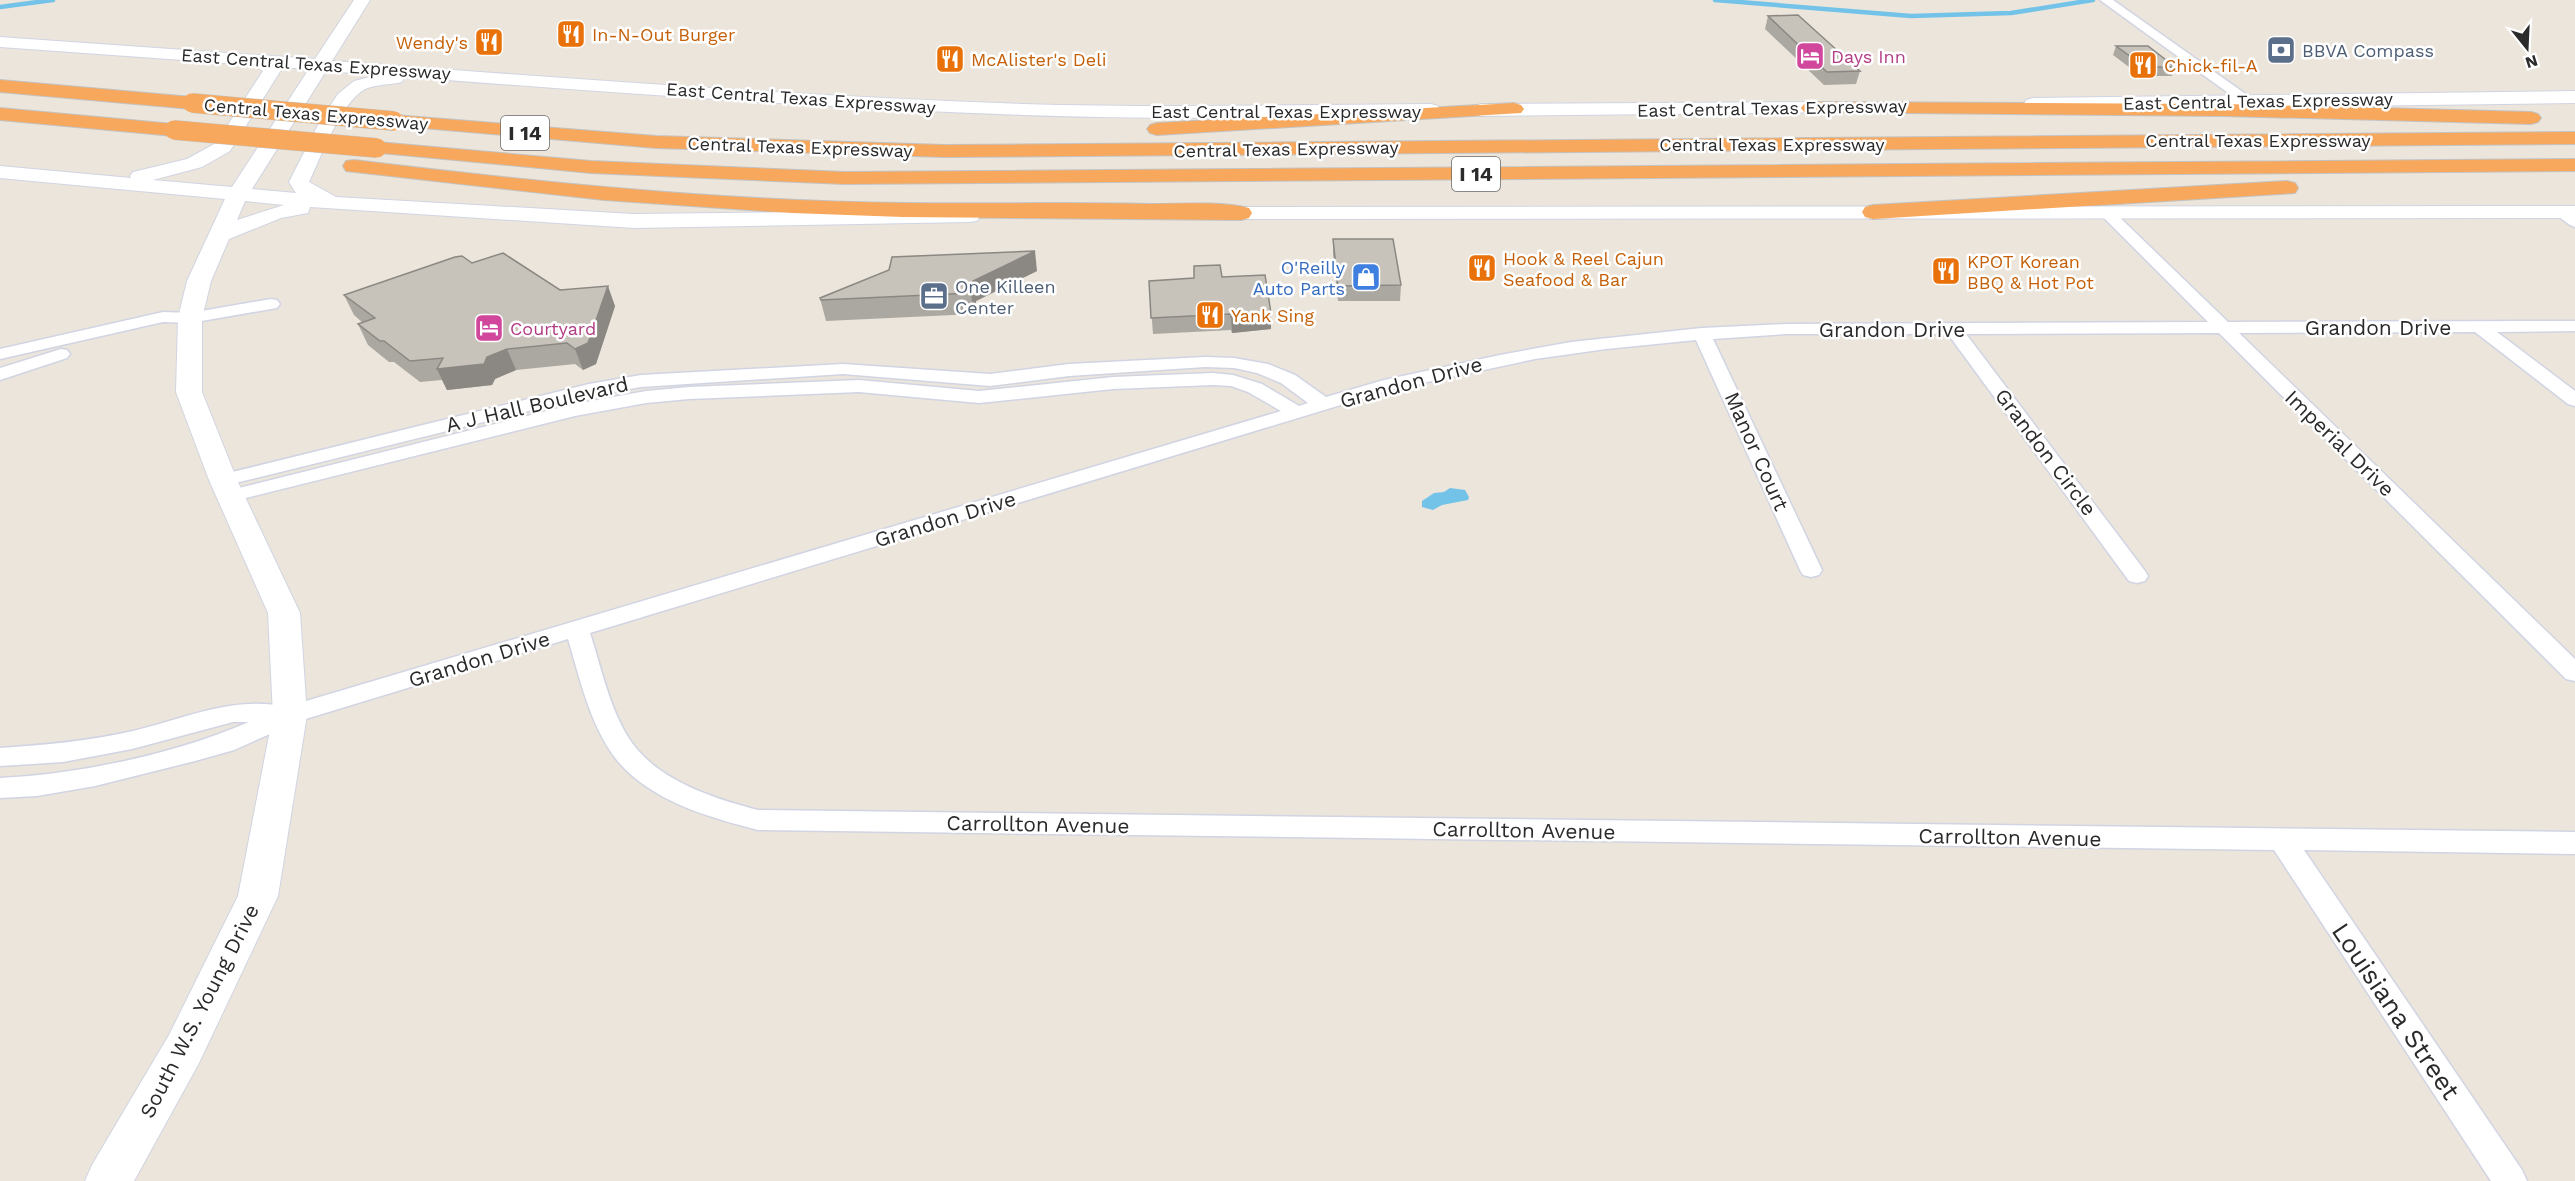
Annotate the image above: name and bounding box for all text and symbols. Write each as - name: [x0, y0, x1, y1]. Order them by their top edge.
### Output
- restaurant icon: In-N-Out Burger: [555, 18, 587, 50]
- north arrow: [2497, 18, 2557, 78]
- place label: In-N-Out Burger: [592, 24, 735, 45]
- restaurant icon: Wendy's: [473, 26, 505, 58]
- place label: Wendy's: [396, 32, 468, 53]
- bank icon: BBVA Compass: [2265, 34, 2297, 66]
- hotel icon: Days Inn: [1794, 40, 1826, 72]
- place label: BBVA Compass: [2302, 40, 2434, 61]
- restaurant icon: McAlister's Deli: [934, 43, 966, 75]
- street label: East Central Texas Expressway: [181, 44, 452, 84]
- place label: Days Inn: [1831, 46, 1906, 67]
- place label: McAlister's Deli: [971, 49, 1107, 70]
- restaurant icon: Chick-fil-A: [2127, 49, 2159, 81]
- text: N: [2523, 51, 2540, 73]
- place label: Chick-fil-A: [2164, 55, 2258, 76]
- street label: East Central Texas Expressway: [666, 78, 937, 118]
- street label: East Central Texas Expressway: [2123, 88, 2394, 114]
- street label: Central Texas Expressway: [203, 94, 430, 134]
- street label: East Central Texas Expressway: [1637, 95, 1908, 121]
- street label: East Central Texas Expressway: [1151, 101, 1422, 122]
- road number: I 14: [501, 116, 549, 150]
- street label: Central Texas Expressway: [2145, 130, 2371, 151]
- street label: Central Texas Expressway: [687, 133, 914, 161]
- street label: Central Texas Expressway: [1659, 134, 1885, 155]
- street label: Central Texas Expressway: [1173, 137, 1400, 161]
- road number: I 14: [1452, 157, 1500, 191]
- place label: Hook & Reel Cajun Seafood & Bar: [1503, 248, 1664, 290]
- place label: KPOT Korean BBQ & Hot Pot: [1967, 251, 2094, 293]
- restaurant icon: Hook & Reel Cajun Seafood & Bar: [1466, 252, 1498, 284]
- restaurant icon: KPOT Korean BBQ & Hot Pot: [1930, 255, 1962, 287]
- place label: O'Reilly Auto Parts: [1253, 257, 1346, 299]
- shop icon: O'Reilly Auto Parts: [1350, 261, 1382, 293]
- place label: One Killeen Center: [955, 276, 1056, 318]
- office icon: One Killeen Center: [918, 280, 950, 312]
- restaurant icon: Yank Sing: [1194, 299, 1226, 331]
- place label: Yank Sing: [1231, 305, 1314, 326]
- hotel icon: Courtyard: [473, 312, 505, 344]
- street label: Grandon Drive: [2305, 315, 2451, 340]
- street label: Grandon Drive: [1819, 317, 1965, 342]
- place label: Courtyard: [510, 318, 596, 339]
- street label: Grandon Drive: [1337, 351, 1485, 413]
- street label: A J Hall Boulevard: [443, 371, 631, 437]
- street label: Grandon Circle: [1990, 383, 2102, 521]
- street label: Imperial Drive: [2280, 385, 2400, 501]
- street label: Manor Court: [1720, 388, 1794, 514]
- street label: Grandon Drive: [871, 486, 1019, 552]
- street label: Grandon Drive: [405, 626, 553, 692]
- street label: Carrollton Avenue: [946, 810, 1130, 838]
- street label: Carrollton Avenue: [1432, 816, 1616, 844]
- street label: Carrollton Avenue: [1918, 823, 2102, 851]
- street label: South W.S. Young Drive: [134, 900, 264, 1122]
- street label: Louisiana Street: [2326, 917, 2466, 1105]

